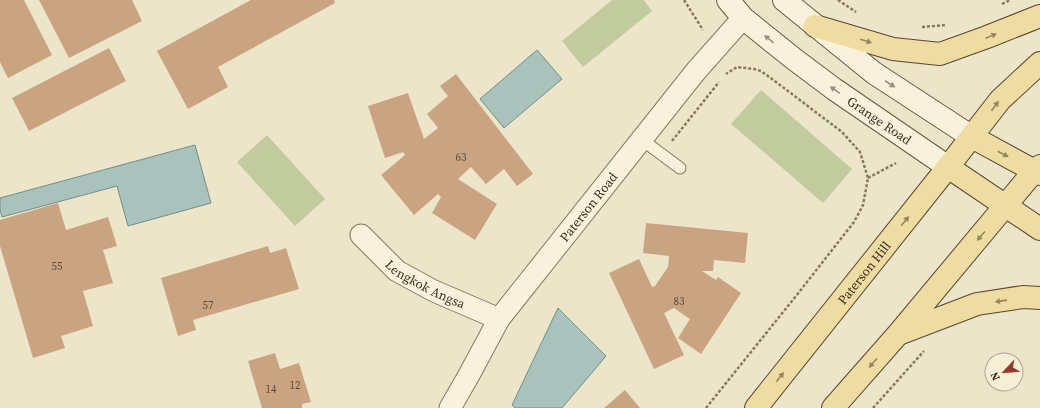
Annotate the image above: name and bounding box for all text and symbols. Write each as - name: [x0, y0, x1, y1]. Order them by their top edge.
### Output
- one-way arrow: [986, 32, 998, 38]
- one-way arrow: [763, 34, 774, 43]
- one-way arrow: [860, 38, 872, 44]
- one-way arrow: [885, 80, 895, 88]
- one-way arrow: [830, 86, 840, 94]
- street label: Grange Road: [844, 92, 916, 149]
- one-way arrow: [991, 101, 999, 111]
- house number: 63: [456, 150, 467, 165]
- one-way arrow: [998, 150, 1009, 157]
- street label: Paterson Road: [555, 168, 621, 245]
- one-way arrow: [900, 215, 909, 226]
- one-way arrow: [976, 230, 985, 241]
- street label: Paterson Hill: [833, 238, 894, 308]
- street label: Lengkok Angsa: [382, 256, 468, 312]
- house number: 55: [52, 259, 63, 274]
- house number: 83: [674, 294, 685, 309]
- house number: 57: [203, 298, 214, 313]
- one-way arrow: [995, 298, 1007, 304]
- north arrow: [984, 352, 1024, 392]
- one-way arrow: [869, 357, 878, 368]
- text: N: [987, 369, 1004, 383]
- one-way arrow: [776, 372, 784, 383]
- house number: 12: [290, 378, 301, 393]
- house number: 14: [266, 382, 277, 397]

